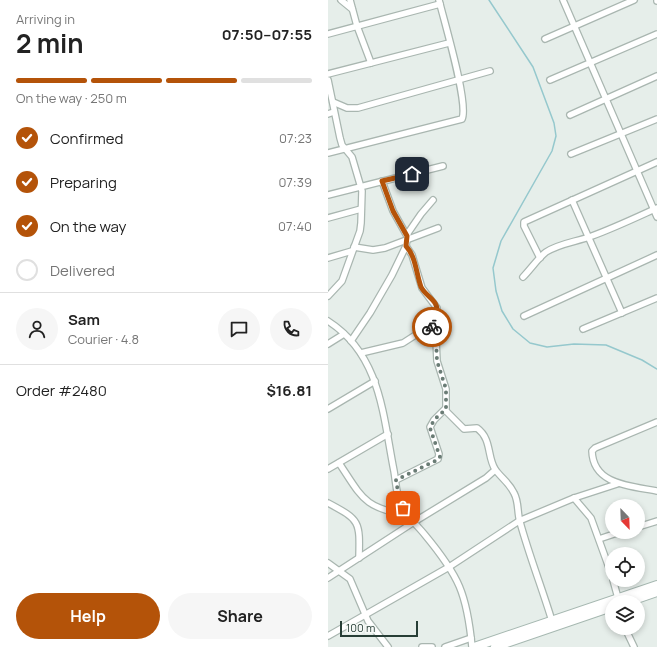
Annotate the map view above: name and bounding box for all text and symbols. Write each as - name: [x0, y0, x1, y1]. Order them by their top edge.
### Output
- text: Arriving in: [16, 10, 75, 28]
- text: 07:50–07:55: [222, 24, 312, 45]
- text: 2 min: [16, 25, 84, 61]
- text: On the way · 250 m: [16, 89, 127, 107]
- icon: check: [16, 127, 38, 149]
- text: Confirmed: [50, 128, 123, 149]
- text: 07:23: [279, 129, 312, 147]
- pin: [395, 157, 429, 191]
- icon: home: [401, 163, 423, 185]
- icon: check: [16, 171, 38, 193]
- text: Preparing: [50, 172, 117, 193]
- text: 07:39: [278, 173, 312, 191]
- icon: check: [16, 215, 38, 237]
- text: On the way: [50, 216, 126, 237]
- text: 07:40: [278, 217, 312, 235]
- text: Delivered: [50, 260, 115, 281]
- courier: [412, 307, 452, 347]
- button: person: [16, 308, 58, 350]
- button: chat: [218, 308, 260, 350]
- button: phone: [270, 308, 312, 350]
- text: Sam: [68, 309, 100, 330]
- icon: bike: [421, 316, 443, 338]
- text: Courier · 4.8: [68, 330, 139, 348]
- text: Order #2480: [16, 380, 107, 401]
- text: $16.81: [266, 380, 312, 401]
- pin: [386, 491, 420, 525]
- icon: bag: [392, 497, 414, 519]
- north arrow: [605, 499, 645, 539]
- map controls: [605, 499, 645, 635]
- button: locate: [605, 547, 645, 587]
- button: Help: [16, 593, 160, 639]
- button: Share: [168, 593, 312, 639]
- button: layers: [605, 595, 645, 635]
- scale bar: [340, 619, 418, 638]
- text: 100 m: [346, 620, 375, 635]

